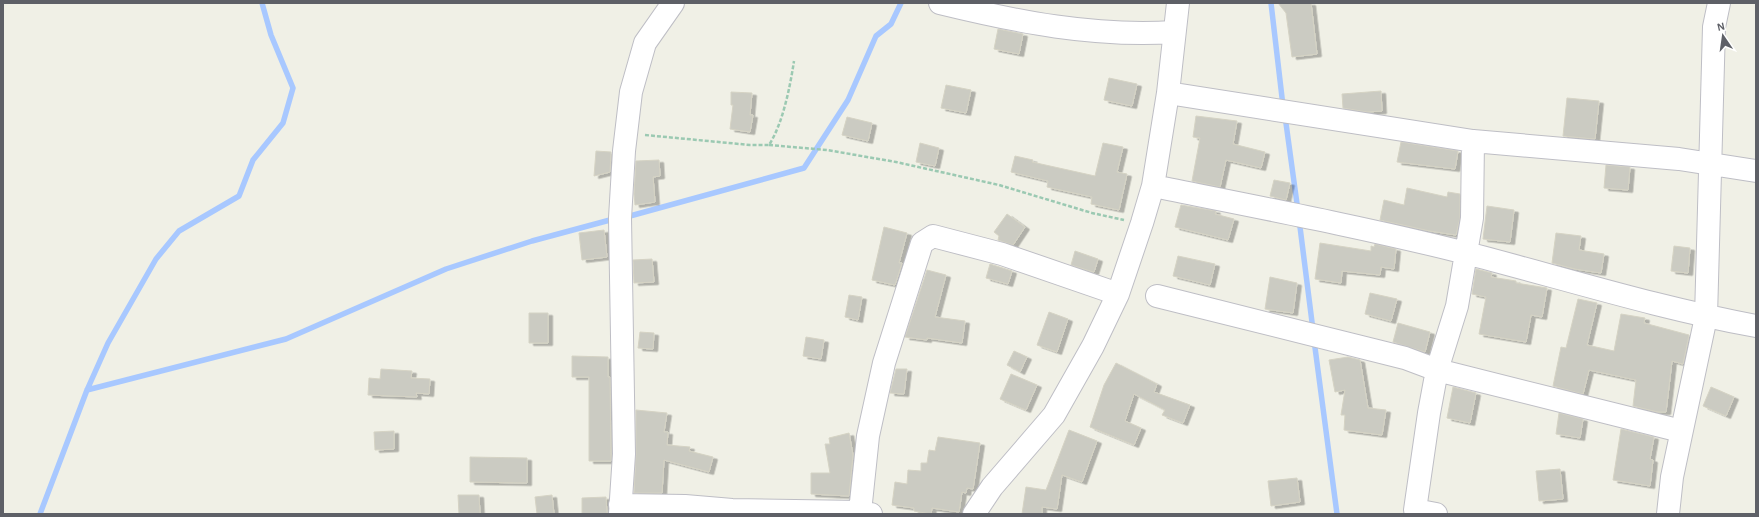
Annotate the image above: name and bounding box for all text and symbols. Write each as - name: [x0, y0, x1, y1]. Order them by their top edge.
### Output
- north arrow: [1703, 16, 1743, 56]
- text: N: [1716, 21, 1726, 33]

